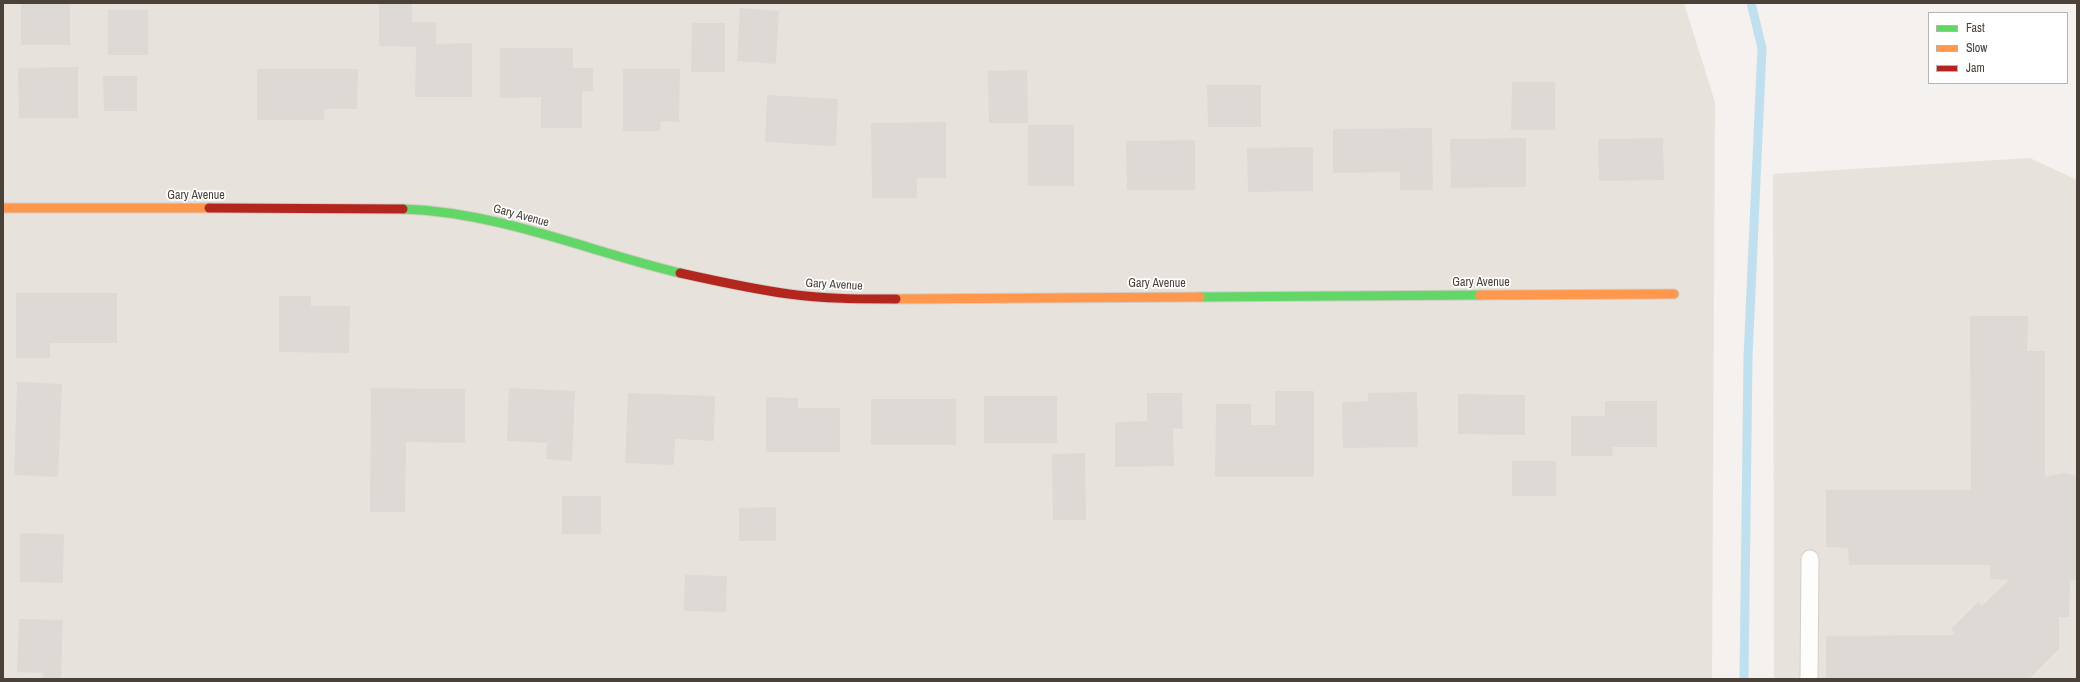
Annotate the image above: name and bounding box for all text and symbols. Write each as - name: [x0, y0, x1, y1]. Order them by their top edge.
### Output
- legend: [1928, 12, 2068, 84]
- text: Fast: [1966, 20, 1985, 36]
- text: Slow: [1966, 40, 1987, 56]
- text: Jam: [1966, 60, 1985, 76]
- street label: Gary Avenue: [167, 189, 225, 203]
- street label: Gary Avenue: [491, 202, 551, 230]
- street label: Gary Avenue: [805, 276, 863, 294]
- street label: Gary Avenue: [1452, 276, 1510, 290]
- street label: Gary Avenue: [1128, 277, 1186, 291]

